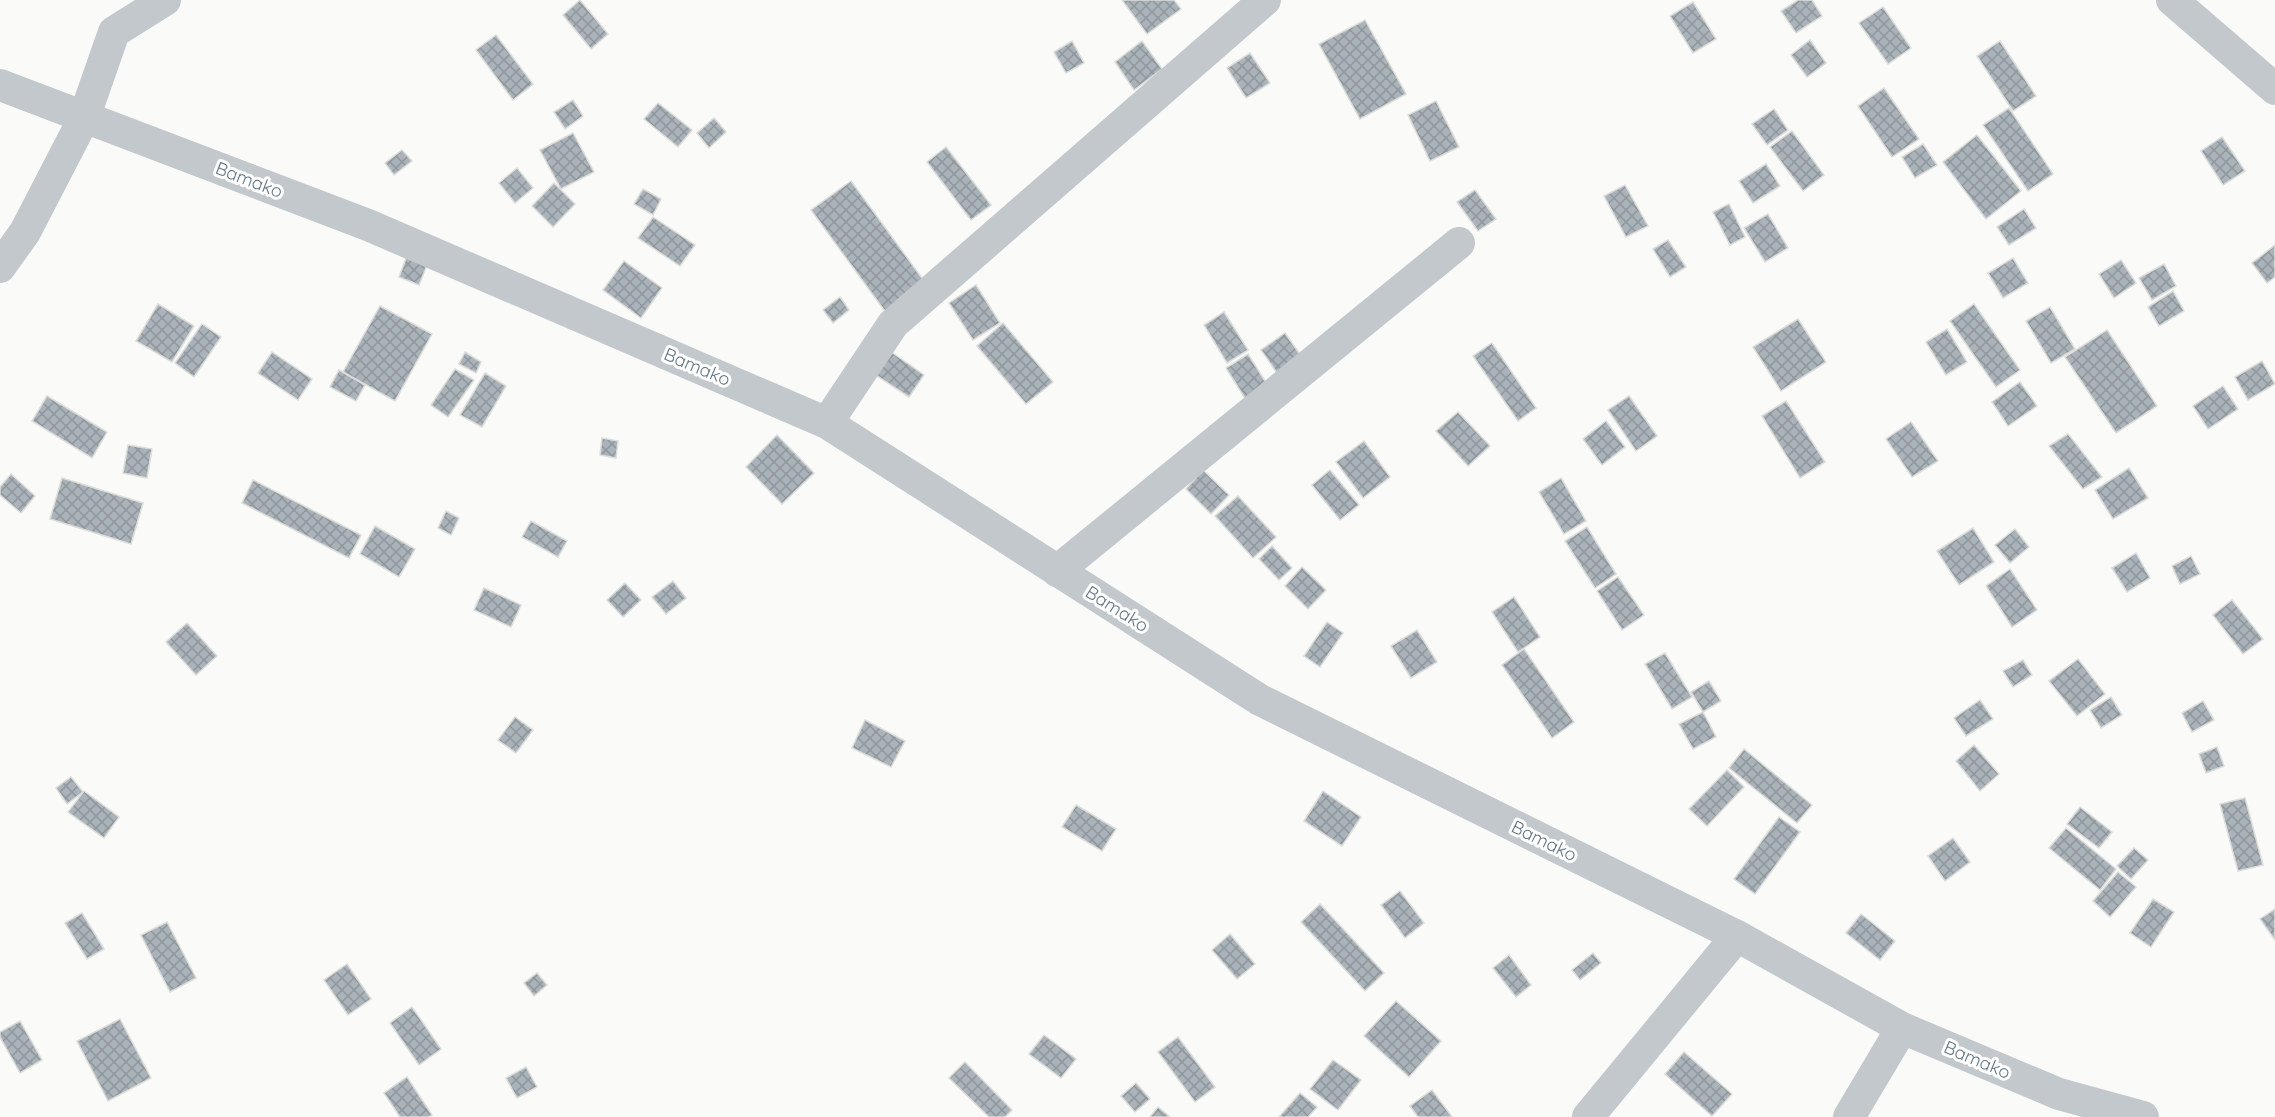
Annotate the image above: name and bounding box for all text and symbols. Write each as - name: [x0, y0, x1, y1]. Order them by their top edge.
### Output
- street label: Bamako: [212, 156, 286, 203]
- street label: Bamako: [660, 342, 734, 391]
- street label: Bamako: [1081, 580, 1153, 637]
- street label: Bamako: [1508, 815, 1581, 866]
- street label: Bamako: [1940, 1035, 2014, 1084]

